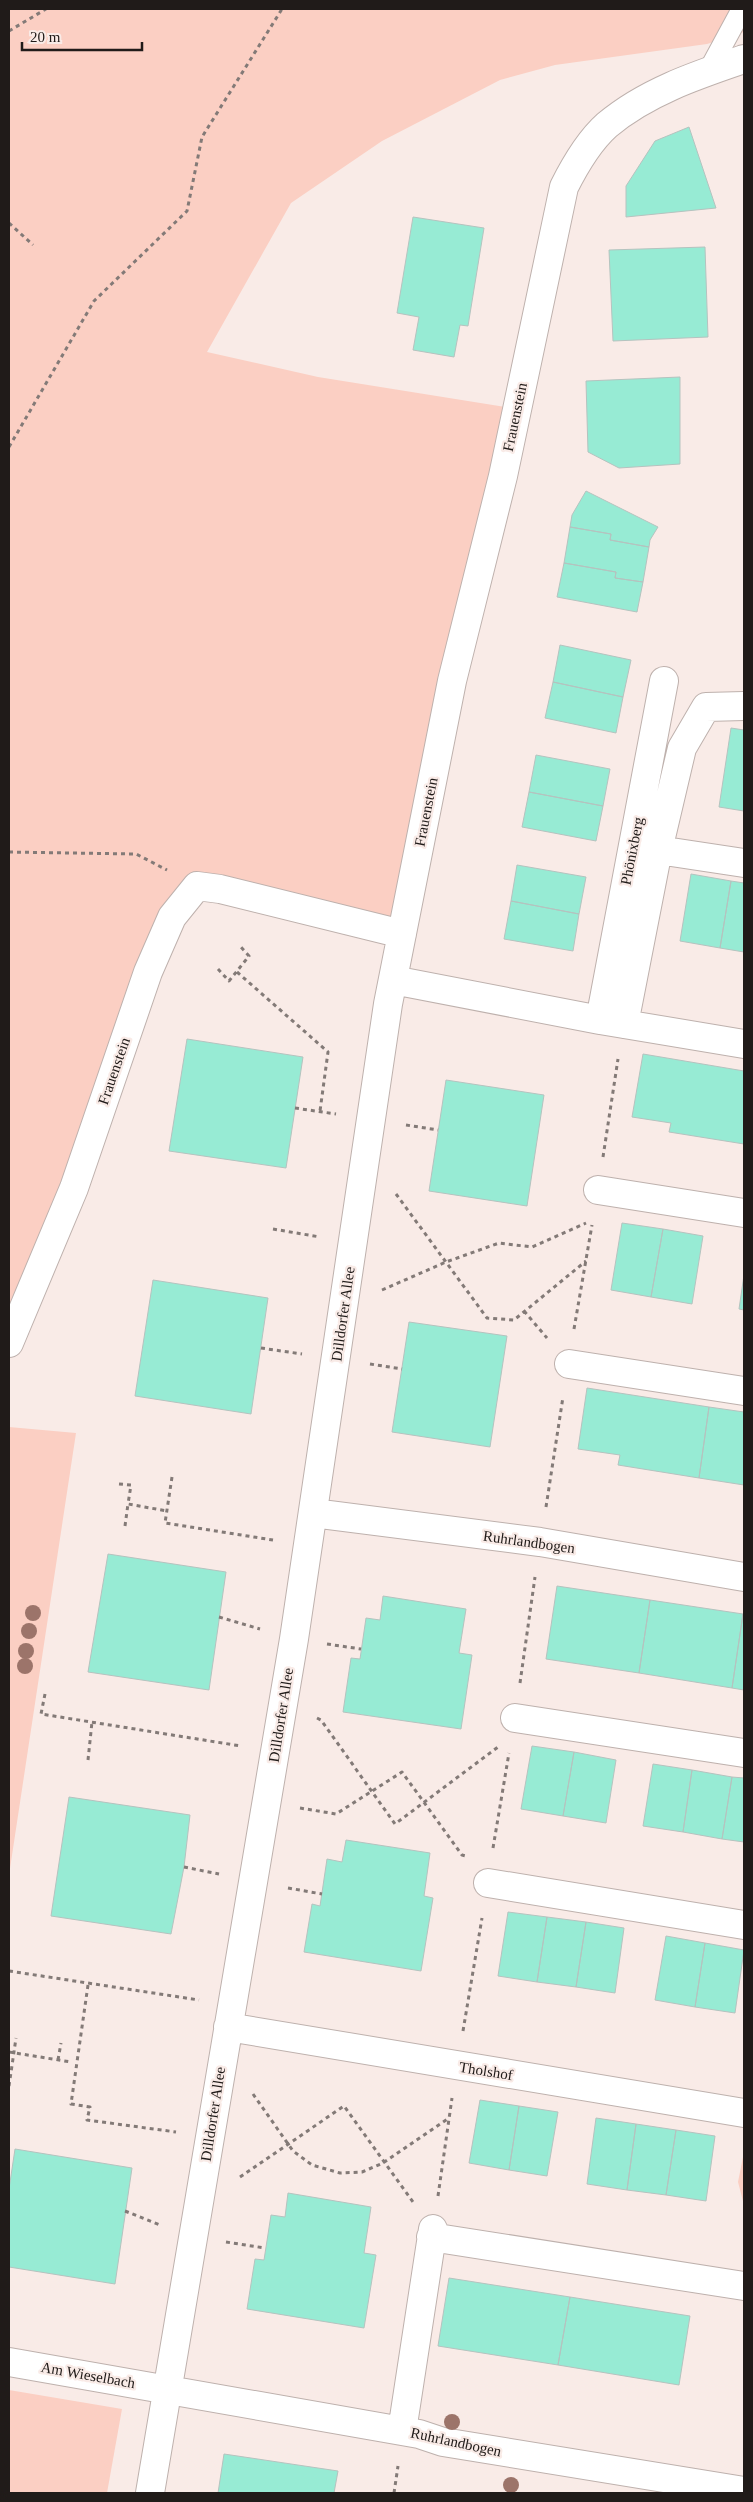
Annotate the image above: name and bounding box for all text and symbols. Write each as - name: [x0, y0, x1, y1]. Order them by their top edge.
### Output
- scale bar: [22, 20, 142, 52]
- text: 20 m: [30, 29, 61, 45]
- street label: Frauenstein: [500, 381, 530, 453]
- street label: Frauenstein: [411, 776, 441, 848]
- street label: Phönixberg: [618, 815, 647, 886]
- street label: Frauenstein: [95, 1035, 133, 1107]
- street label: Dilldorfer Allee: [328, 1265, 358, 1362]
- street label: Ruhrlandbogen: [482, 1528, 576, 1556]
- street label: Dilldorfer Allee: [266, 1666, 296, 1763]
- street label: Tholshof: [458, 2059, 514, 2083]
- street label: Dilldorfer Allee: [198, 2065, 228, 2162]
- street label: Am Wieselbach: [40, 2359, 137, 2391]
- street label: Ruhrlandbogen: [409, 2425, 503, 2460]

